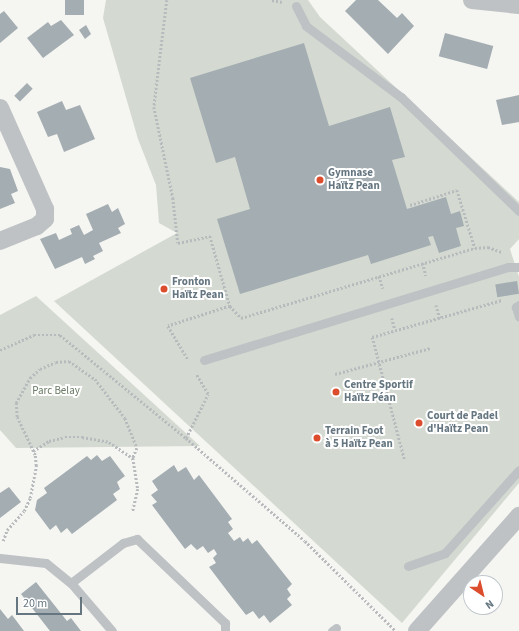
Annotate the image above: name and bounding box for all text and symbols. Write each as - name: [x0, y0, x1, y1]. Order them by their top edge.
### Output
- place label: Gymnase Haïtz Pean: [328, 167, 380, 193]
- marker: Gymnase Haïtz Pean: [315, 175, 325, 185]
- place label: Fronton Haïtz Pean: [172, 276, 224, 302]
- marker: Fronton Haïtz Pean: [159, 284, 169, 294]
- place label: Centre Sportif Haïtz Péan: [344, 379, 413, 405]
- park label: Parc Belay: [32, 384, 80, 398]
- marker: Centre Sportif Haïtz Péan: [331, 387, 341, 397]
- place label: Court de Padel d'Haïtz Pean: [427, 410, 498, 436]
- marker: Court de Padel d'Haïtz Pean: [414, 418, 424, 428]
- place label: Terrain Foot à 5 Haïtz Pean: [325, 425, 393, 451]
- marker: Terrain Foot à 5 Haïtz Pean: [312, 433, 322, 443]
- north arrow: [463, 575, 503, 615]
- scale bar: [18, 589, 84, 615]
- text: 20 m: [23, 595, 47, 612]
- text: N: [482, 596, 497, 613]

